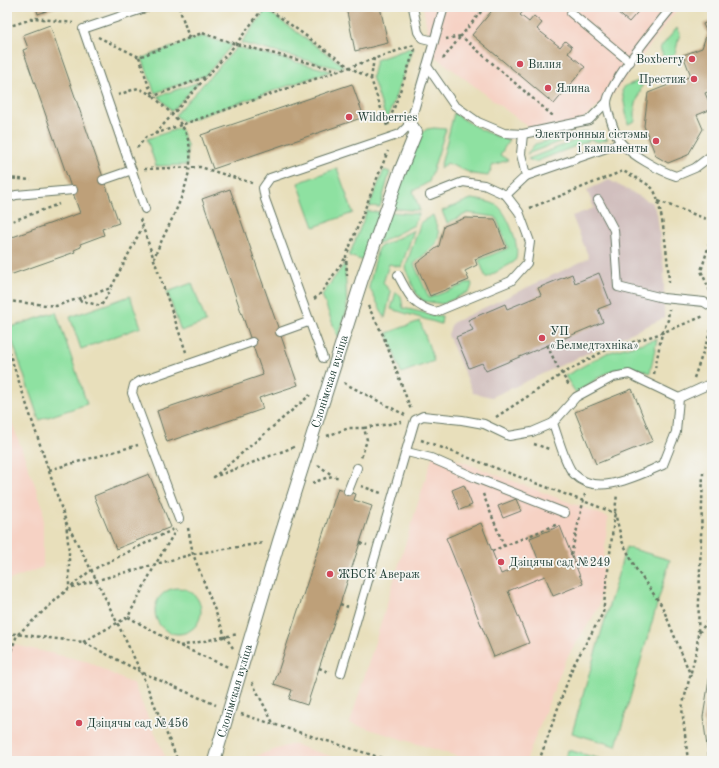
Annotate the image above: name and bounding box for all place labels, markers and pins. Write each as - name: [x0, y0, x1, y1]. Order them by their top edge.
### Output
- place label: Boxberry: [636, 54, 685, 66]
- marker: Boxberry: [687, 54, 697, 64]
- marker: Вилия: [515, 59, 525, 69]
- place label: Вилия: [528, 59, 561, 71]
- place label: Престиж: [639, 74, 686, 86]
- marker: Престиж: [689, 74, 699, 84]
- marker: Ялина: [543, 83, 553, 93]
- place label: Ялина: [556, 83, 590, 95]
- marker: Wildberries: [344, 112, 354, 122]
- place label: Wildberries: [357, 112, 418, 124]
- place label: Электронныя сістэмы і кампаненты: [535, 128, 648, 155]
- marker: Электронныя сістэмы і кампаненты: [651, 136, 661, 146]
- place label: УП «Белмедтэхніка»: [550, 326, 639, 352]
- marker: УП «Белмедтэхніка»: [537, 333, 547, 343]
- place label: Дзіцячы сад №249: [509, 556, 611, 569]
- marker: Дзіцячы сад №249: [496, 557, 506, 567]
- marker: ЖБСК Авераж: [325, 569, 335, 579]
- place label: ЖБСК Авераж: [338, 569, 420, 581]
- place label: Дзіцячы сад №456: [87, 717, 189, 730]
- marker: Дзіцячы сад №456: [74, 718, 84, 728]

